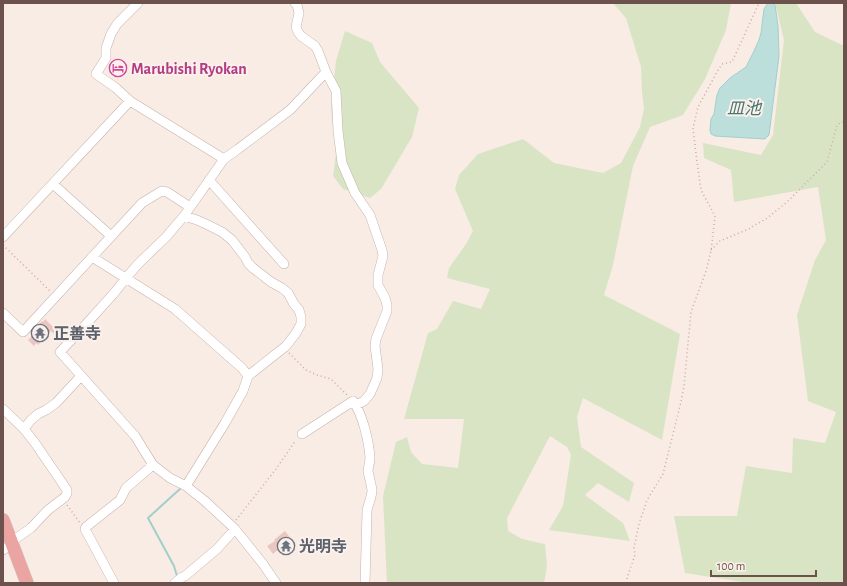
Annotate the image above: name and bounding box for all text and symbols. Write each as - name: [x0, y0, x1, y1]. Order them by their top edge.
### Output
- hotel icon: Marubishi Ryokan: [108, 58, 128, 78]
- place label: Marubishi Ryokan: [131, 61, 247, 78]
- water label: 皿池: [727, 99, 763, 117]
- temple icon: 正善寺: [30, 323, 50, 343]
- place label: 正善寺: [53, 325, 101, 342]
- temple icon: 光明寺: [276, 536, 296, 556]
- place label: 光明寺: [299, 538, 347, 555]
- scale bar: [711, 552, 816, 578]
- text: 100 m: [717, 560, 745, 572]

